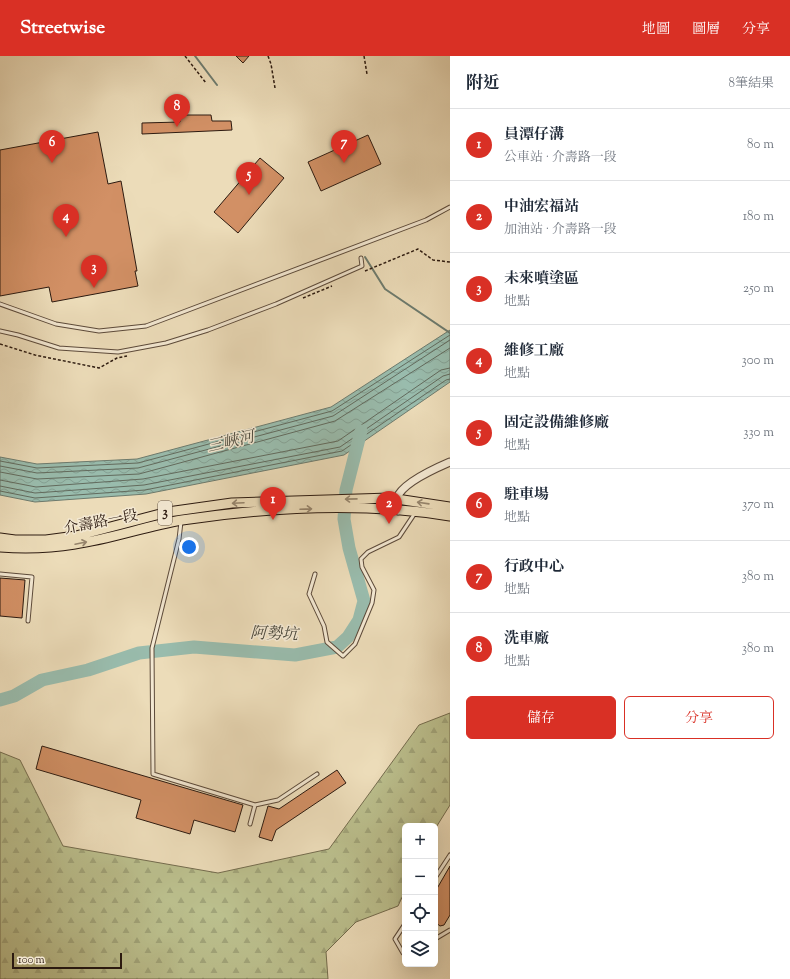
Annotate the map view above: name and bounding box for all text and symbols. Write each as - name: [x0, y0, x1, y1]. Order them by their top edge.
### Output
- text: Streetwise: [20, 15, 105, 42]
- text: 地圖: [642, 20, 670, 40]
- text: 圖層: [692, 20, 720, 40]
- text: 分享: [742, 20, 770, 40]
- text: 附近: [466, 72, 500, 96]
- text: 8筆結果: [728, 75, 774, 93]
- pin: 8: [164, 94, 190, 127]
- text: 員潭仔溝: [504, 125, 564, 146]
- pin: 6: [39, 130, 65, 163]
- pin: 7: [331, 130, 357, 163]
- text: 1: [477, 136, 481, 154]
- text: 80 m: [747, 136, 774, 154]
- text: 公車站 · 介壽路一段: [504, 149, 617, 167]
- pin: 5: [236, 162, 262, 195]
- text: 中油宏福站: [504, 197, 579, 218]
- pin: 4: [53, 204, 79, 237]
- text: 2: [476, 208, 482, 226]
- text: 180 m: [743, 208, 774, 226]
- text: 加油站 · 介壽路一段: [504, 221, 617, 239]
- pin: 3: [81, 255, 107, 288]
- text: 未來噴塗區: [504, 269, 579, 290]
- text: 3: [476, 280, 482, 298]
- text: 250 m: [743, 280, 774, 298]
- text: 地點: [504, 293, 530, 311]
- text: 維修工廠: [504, 341, 564, 362]
- text: 4: [476, 352, 482, 370]
- text: 300 m: [742, 352, 774, 370]
- text: 地點: [504, 365, 530, 383]
- text: 固定設備維修廠: [504, 413, 609, 434]
- text: 5: [477, 424, 481, 442]
- text: 330 m: [743, 424, 774, 442]
- water label: 三峽河: [205, 426, 260, 460]
- text: 地點: [504, 437, 530, 455]
- text: 駐車場: [504, 485, 549, 506]
- pin: 1: [260, 487, 286, 520]
- pin: 2: [376, 491, 402, 524]
- one-way arrow: [345, 495, 358, 503]
- text: 6: [476, 496, 482, 514]
- text: 370 m: [742, 496, 774, 514]
- one-way arrow: [232, 499, 245, 506]
- one-way arrow: [417, 499, 430, 507]
- road number: 3: [158, 501, 172, 525]
- street label: 介壽路一段: [62, 506, 140, 540]
- one-way arrow: [299, 506, 312, 513]
- text: 地點: [504, 509, 530, 527]
- your location: [179, 537, 199, 557]
- one-way arrow: [74, 539, 87, 547]
- text: 行政中心: [504, 557, 564, 578]
- text: 7: [476, 568, 482, 586]
- text: 380 m: [742, 568, 774, 586]
- text: 地點: [504, 581, 530, 599]
- water label: 阿勢坑: [250, 623, 300, 647]
- text: 洗車廠: [504, 629, 549, 650]
- text: 8: [476, 640, 482, 658]
- text: 380 m: [742, 640, 774, 658]
- text: 地點: [504, 653, 530, 671]
- button: 儲存: [466, 696, 616, 739]
- button: 分享: [624, 696, 774, 739]
- map controls: [402, 823, 438, 967]
- button: +: [402, 823, 438, 859]
- button: −: [402, 859, 438, 895]
- button: locate: [402, 895, 438, 931]
- button: layers: [402, 931, 438, 967]
- scale bar: [12, 951, 122, 970]
- text: 100 m: [18, 952, 45, 968]

